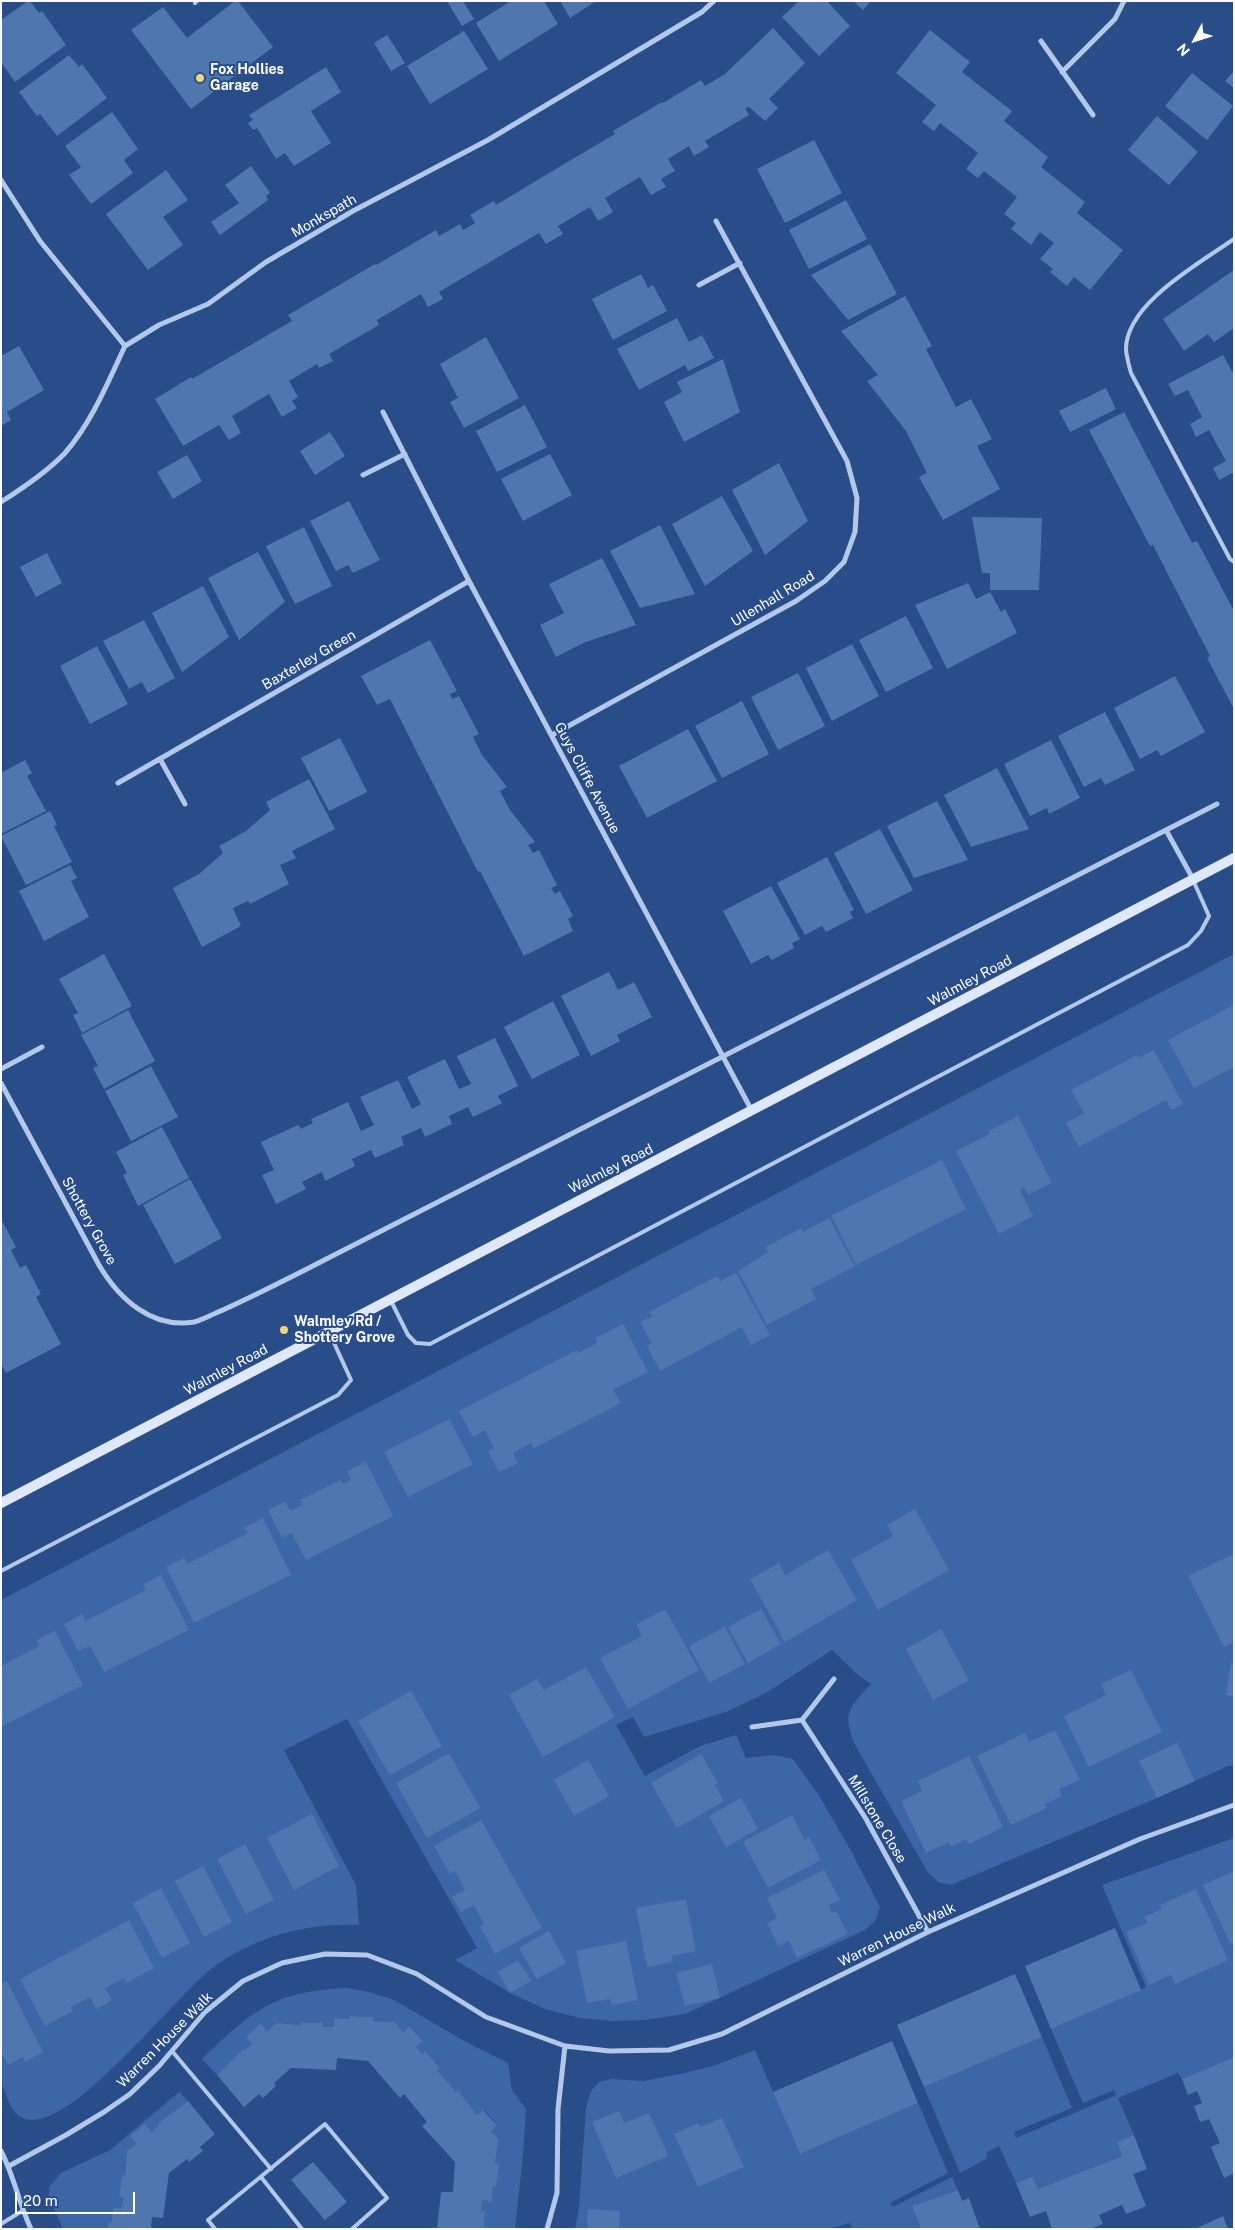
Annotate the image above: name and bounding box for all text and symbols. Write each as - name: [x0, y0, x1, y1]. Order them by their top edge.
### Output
- north arrow: [1170, 15, 1220, 65]
- text: N: [1174, 40, 1193, 59]
- place label: Fox Hollies Garage: [210, 62, 284, 94]
- marker: Fox Hollies Garage: [194, 72, 206, 84]
- street label: Monkspath: [289, 191, 359, 241]
- street label: Ullenhall Road: [728, 568, 818, 630]
- street label: Baxterley Green: [259, 626, 359, 694]
- street label: Guys Cliffe Avenue: [551, 720, 623, 836]
- street label: Walmley Road: [925, 952, 1015, 1010]
- street label: Walmley Road: [566, 1141, 656, 1197]
- street label: Shottery Grove: [58, 1174, 120, 1268]
- place label: Walmley Rd / Shottery Grove: [294, 1314, 395, 1346]
- marker: Walmley Rd / Shottery Grove: [278, 1324, 290, 1336]
- street label: Walmley Road: [181, 1341, 271, 1399]
- street label: Millstone Close: [844, 1772, 910, 1866]
- street label: Warren House Walk: [836, 1899, 958, 1971]
- street label: Warren House Walk: [114, 1989, 216, 2091]
- scale bar: [18, 2182, 138, 2214]
- text: 20 m: [23, 2192, 58, 2209]

